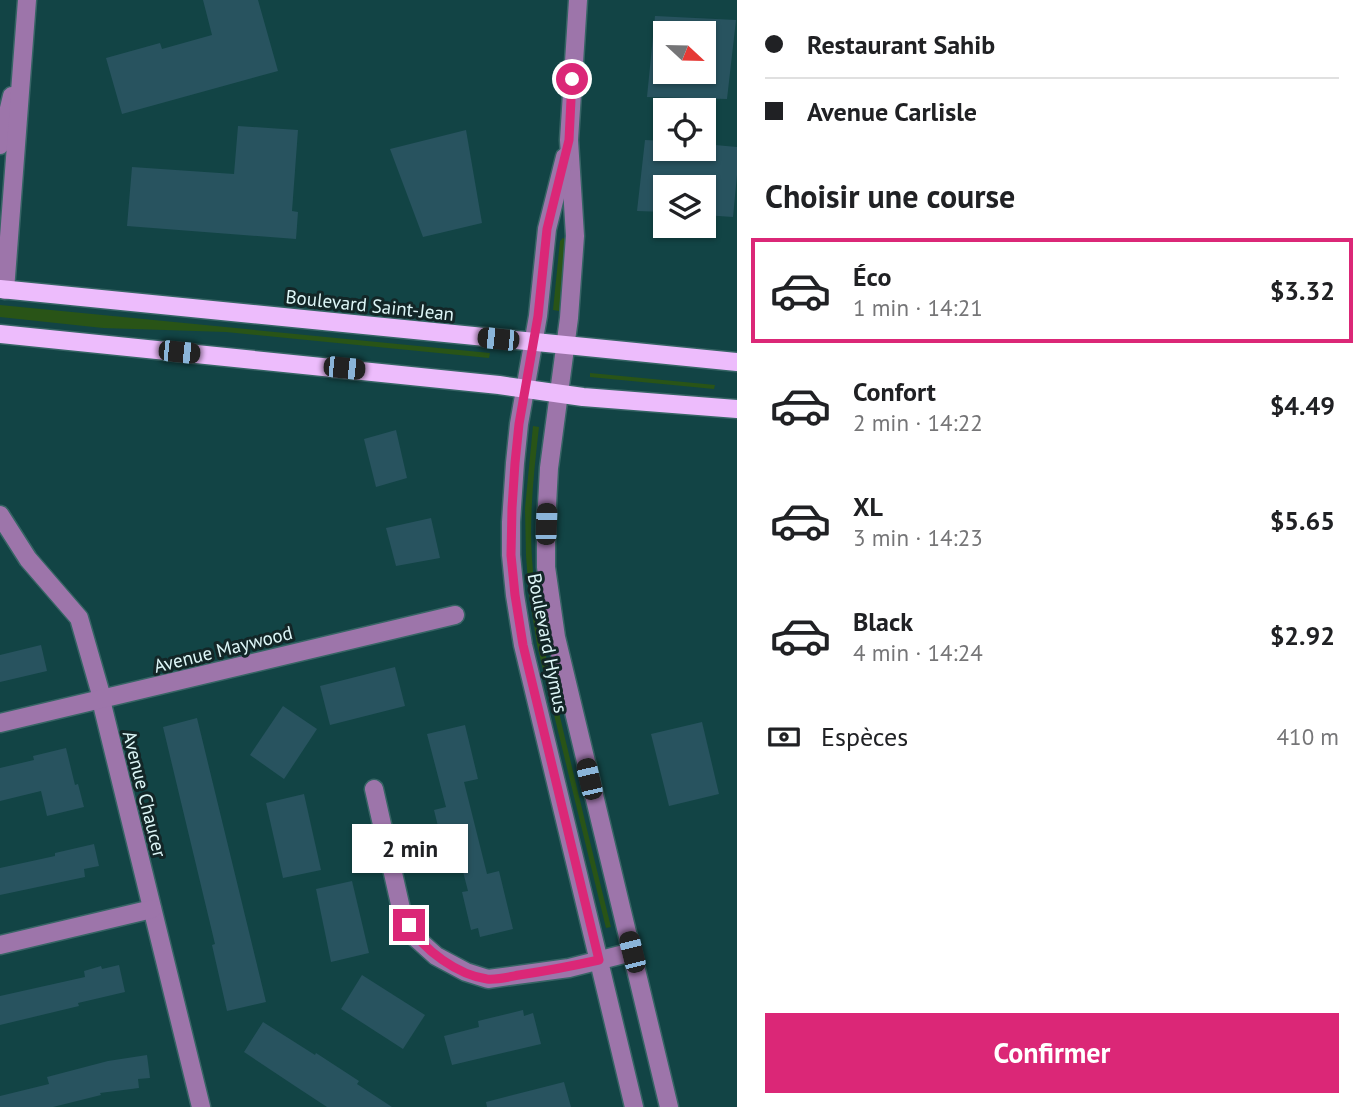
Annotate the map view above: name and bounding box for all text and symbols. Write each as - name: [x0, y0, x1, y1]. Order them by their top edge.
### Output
- north arrow: [653, 21, 716, 84]
- map controls: [653, 21, 716, 238]
- text: Restaurant Sahib: [807, 28, 995, 61]
- route start: [556, 63, 588, 95]
- text: Avenue Carlisle: [807, 95, 977, 128]
- button: locate: [653, 98, 716, 161]
- button: layers: [653, 175, 716, 238]
- text: Choisir une course: [765, 175, 1015, 217]
- icon: car: [769, 259, 832, 322]
- text: Éco: [853, 260, 891, 293]
- text: $3.32: [1270, 274, 1335, 307]
- street label: Boulevard Saint-Jean: [285, 284, 455, 326]
- text: 1 min · 14:21: [853, 293, 983, 322]
- car: [477, 326, 520, 352]
- car: [158, 339, 201, 365]
- car: [323, 355, 366, 381]
- icon: car: [769, 374, 832, 437]
- text: Confort: [853, 375, 936, 408]
- text: $4.49: [1270, 389, 1335, 422]
- text: 2 min · 14:22: [853, 408, 983, 437]
- icon: car: [769, 489, 832, 552]
- text: XL: [853, 490, 883, 523]
- car: [535, 503, 558, 545]
- text: $5.65: [1270, 504, 1335, 537]
- text: 3 min · 14:23: [853, 523, 983, 552]
- street label: Boulevard Hymus: [523, 571, 573, 715]
- icon: car: [769, 604, 832, 667]
- text: Black: [853, 605, 913, 638]
- text: $2.92: [1270, 619, 1335, 652]
- street label: Avenue Maywood: [151, 620, 295, 678]
- text: 4 min · 14:24: [853, 638, 983, 667]
- icon: cash: [765, 718, 803, 756]
- text: Espèces: [821, 720, 908, 753]
- text: 410 m: [1277, 722, 1339, 751]
- street label: Avenue Chaucer: [118, 728, 172, 860]
- car: [575, 756, 604, 802]
- callout: 2 min: [351, 824, 467, 872]
- text: 2 min: [382, 834, 438, 863]
- route end: [393, 909, 425, 941]
- car: [617, 929, 648, 975]
- button: Confirmer: [765, 1013, 1339, 1093]

